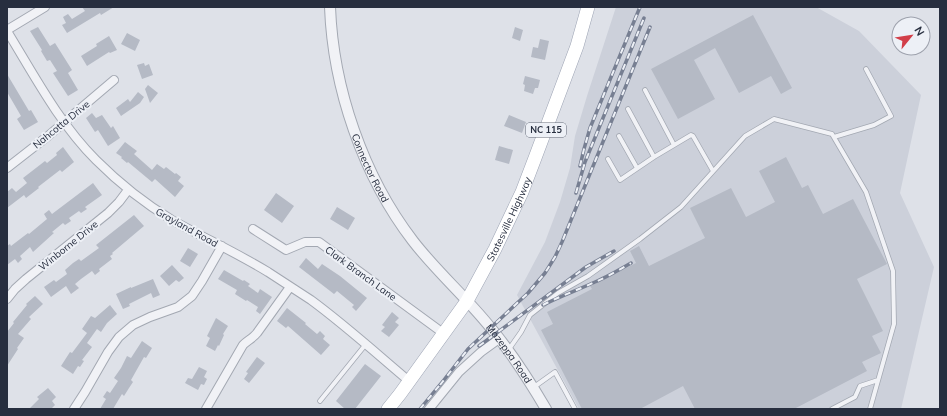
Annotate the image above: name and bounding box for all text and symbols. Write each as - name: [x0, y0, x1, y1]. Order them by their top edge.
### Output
- north arrow: [891, 16, 931, 56]
- text: N: [912, 24, 928, 38]
- street label: Nahcotta Drive: [30, 97, 92, 151]
- road number: NC 115: [526, 123, 566, 137]
- street label: Connector Road: [349, 132, 392, 205]
- street label: Statesville Highway: [484, 174, 534, 264]
- street label: Grayland Road: [153, 205, 220, 250]
- street label: Winborne Drive: [36, 217, 101, 273]
- street label: Clark Branch Lane: [322, 243, 399, 304]
- street label: Mazeppa Road: [483, 321, 535, 386]

